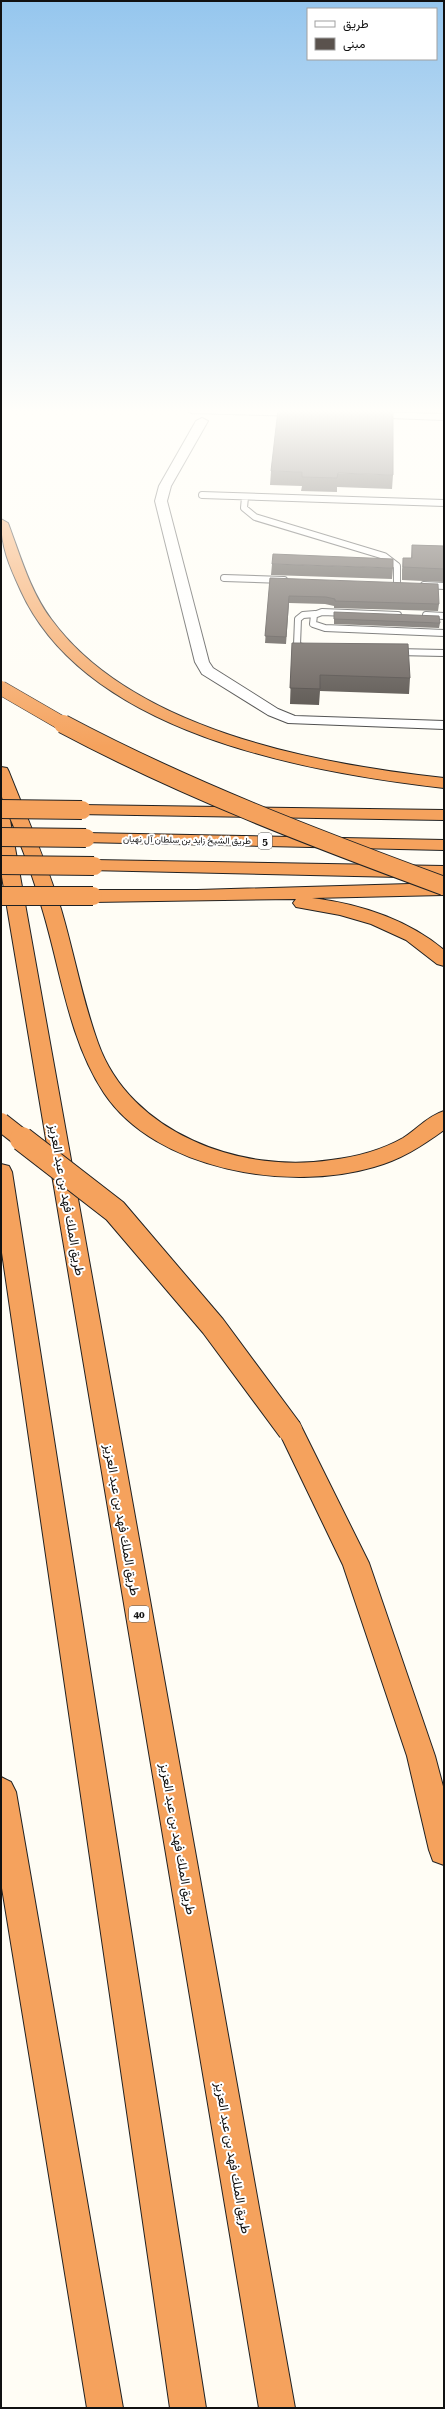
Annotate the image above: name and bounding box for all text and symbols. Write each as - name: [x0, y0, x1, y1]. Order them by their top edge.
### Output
- legend: [307, 8, 437, 60]
- text: طريق: [343, 17, 369, 32]
- text: مبنى: [343, 37, 365, 52]
- road number: 5: [258, 833, 272, 849]
- street label: طريق الشيخ زايد بن سلطان آل نهيان: [123, 834, 251, 847]
- street label: طريق الملك فهد بن عبد العزيز: [45, 1122, 88, 1277]
- street label: طريق الملك فهد بن عبد العزيز: [100, 1442, 143, 1597]
- road number: 40: [129, 1606, 149, 1622]
- street label: طريق الملك فهد بن عبد العزيز: [156, 1761, 199, 1916]
- street label: طريق الملك فهد بن عبد العزيز: [211, 2080, 254, 2235]

